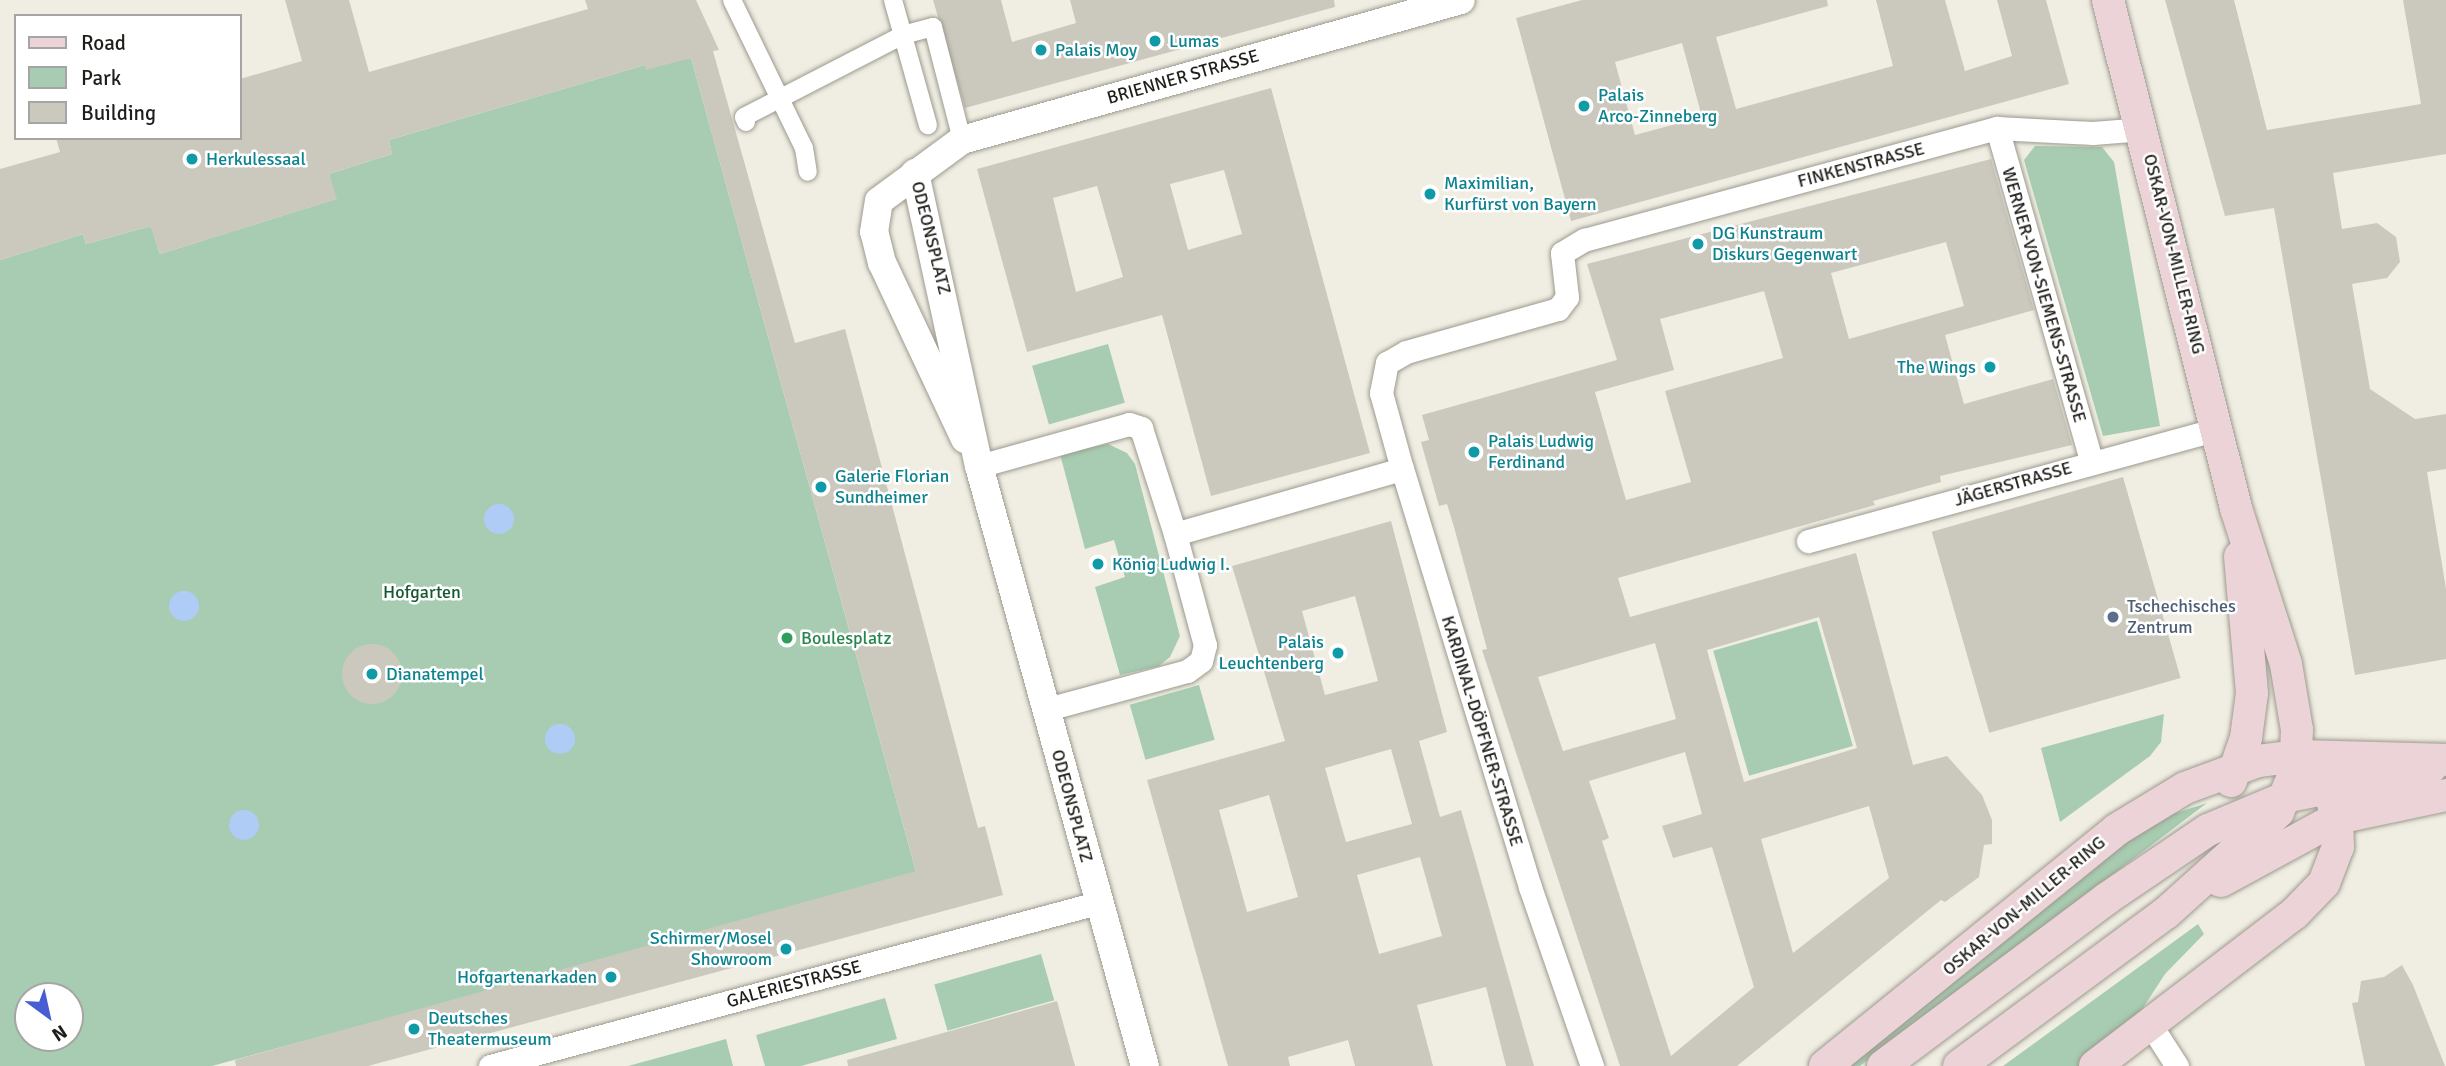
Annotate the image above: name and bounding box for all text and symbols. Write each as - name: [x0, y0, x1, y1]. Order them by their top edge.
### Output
- legend: [14, 14, 242, 140]
- text: Road: [81, 30, 126, 56]
- place label: Lumas: [1169, 30, 1219, 52]
- marker: Lumas: [1147, 33, 1163, 49]
- place label: Palais Moy: [1055, 39, 1137, 61]
- marker: Palais Moy: [1033, 42, 1049, 58]
- street label: BRIENNER STRASSE: [1105, 45, 1261, 109]
- text: Park: [81, 65, 121, 91]
- place label: Palais Arco-Zinneberg: [1598, 85, 1717, 128]
- marker: Palais Arco-Zinneberg: [1576, 98, 1592, 114]
- text: Building: [81, 100, 156, 126]
- street label: FINKENSTRASSE: [1795, 138, 1927, 192]
- place label: Herkulessaal: [206, 148, 306, 170]
- marker: Herkulessaal: [184, 151, 200, 167]
- street label: OSKAR-VON-MILLER-RING: [2139, 152, 2209, 356]
- street label: WERNER-VON-SIEMENS-STRASSE: [1997, 165, 2091, 425]
- place label: Maximilian, Kurfürst von Bayern: [1444, 173, 1597, 216]
- street label: ODEONSPLATZ: [906, 179, 956, 297]
- marker: Maximilian, Kurfürst von Bayern: [1422, 186, 1438, 202]
- place label: DG Kunstraum Diskurs Gegenwart: [1712, 223, 1857, 266]
- marker: DG Kunstraum Diskurs Gegenwart: [1690, 236, 1706, 252]
- place label: The Wings: [1897, 356, 1976, 378]
- marker: The Wings: [1982, 359, 1998, 375]
- place label: Palais Ludwig Ferdinand: [1488, 431, 1594, 474]
- marker: Palais Ludwig Ferdinand: [1466, 444, 1482, 460]
- street label: JÄGERSTRASSE: [1952, 457, 2074, 511]
- place label: Galerie Florian Sundheimer: [835, 466, 949, 508]
- marker: Galerie Florian Sundheimer: [813, 479, 829, 495]
- place label: König Ludwig I.: [1112, 553, 1230, 575]
- marker: König Ludwig I.: [1090, 556, 1106, 572]
- park label: Hofgarten: [383, 581, 461, 603]
- place label: Tschechisches Zentrum: [2127, 596, 2236, 638]
- marker: Tschechisches Zentrum: [2105, 609, 2121, 625]
- street label: KARDINAL-DÖPFNER-STRASSE: [1437, 613, 1527, 849]
- place label: Boulesplatz: [801, 627, 891, 649]
- marker: Boulesplatz: [779, 630, 795, 646]
- place label: Palais Leuchtenberg: [1219, 632, 1324, 674]
- marker: Palais Leuchtenberg: [1330, 645, 1346, 661]
- place label: Dianatempel: [386, 663, 484, 685]
- marker: Dianatempel: [364, 666, 380, 682]
- street label: ODEONSPLATZ: [1047, 747, 1097, 865]
- street label: OSKAR-VON-MILLER-RING: [1938, 832, 2110, 980]
- place label: Schirmer/Mosel Showroom: [650, 928, 772, 970]
- marker: Schirmer/Mosel Showroom: [778, 941, 794, 957]
- street label: GALERIESTRASSE: [724, 956, 864, 1012]
- place label: Hofgartenarkaden: [457, 966, 597, 988]
- marker: Hofgartenarkaden: [603, 969, 619, 985]
- north arrow: [14, 982, 84, 1052]
- place label: Deutsches Theatermuseum: [428, 1008, 552, 1050]
- text: N: [47, 1019, 71, 1047]
- marker: Deutsches Theatermuseum: [406, 1021, 422, 1037]

